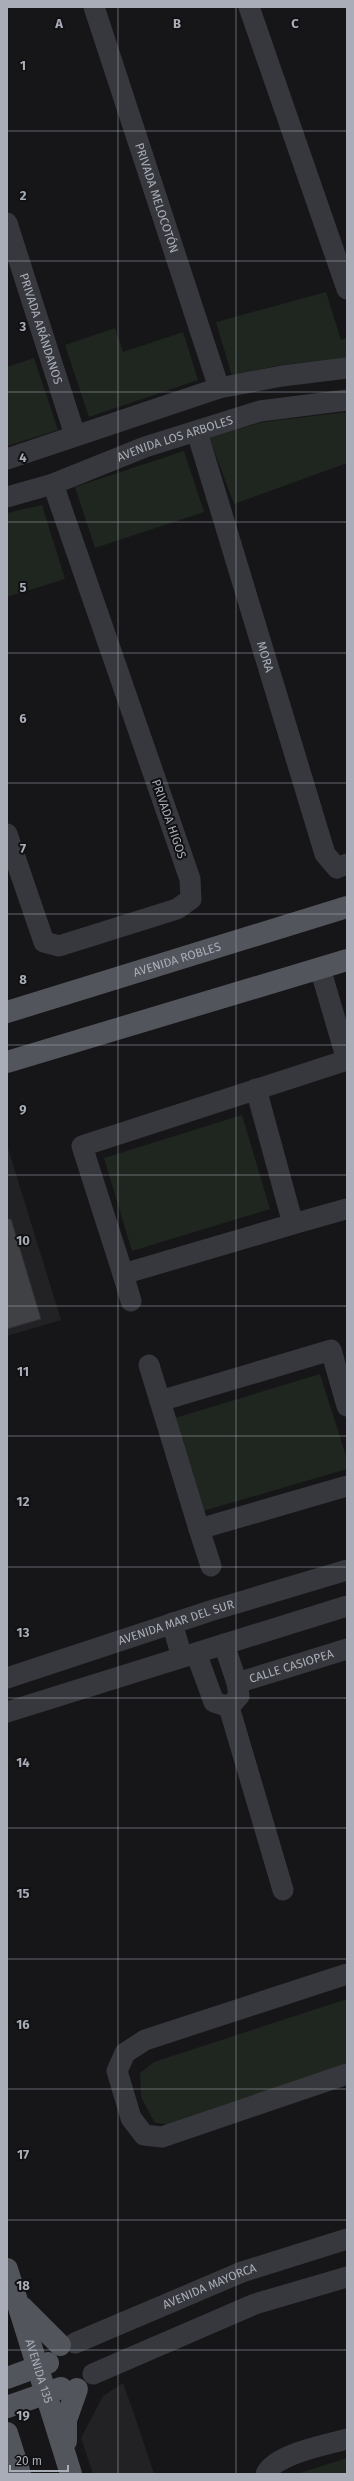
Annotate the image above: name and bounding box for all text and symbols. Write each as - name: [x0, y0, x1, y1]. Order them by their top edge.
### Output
- text: A: [54, 16, 63, 31]
- text: B: [173, 16, 181, 31]
- text: C: [291, 16, 299, 31]
- text: 1: [20, 58, 26, 73]
- street label: PRIVADA MELOCOTÓN: [132, 141, 181, 255]
- text: 2: [20, 188, 27, 203]
- street label: PRIVADA ARÁNDANOS: [17, 271, 65, 386]
- text: 3: [19, 319, 27, 334]
- street label: AVENIDA LOS ARBOLES: [115, 413, 235, 465]
- text: 4: [19, 450, 27, 465]
- text: 5: [20, 580, 27, 595]
- street label: MORA: [254, 640, 277, 674]
- text: 6: [19, 711, 27, 726]
- street label: PRIVADA HIGOS: [149, 778, 189, 861]
- text: 7: [20, 841, 26, 856]
- street label: AVENIDA ROBLES: [132, 939, 223, 980]
- text: 8: [19, 972, 27, 987]
- text: 9: [19, 1102, 27, 1117]
- text: 10: [16, 1233, 30, 1248]
- text: 11: [17, 1364, 29, 1379]
- text: 12: [17, 1494, 30, 1509]
- street label: AVENIDA MAR DEL SUR: [116, 1597, 236, 1648]
- text: 13: [17, 1625, 30, 1640]
- street label: CALLE CASIOPEA: [248, 1647, 335, 1686]
- text: 14: [16, 1755, 30, 1770]
- text: 15: [16, 1886, 30, 1901]
- text: 16: [16, 2017, 30, 2032]
- text: 17: [17, 2147, 29, 2162]
- street label: AVENIDA MAYORCA: [161, 2261, 258, 2312]
- text: 18: [16, 2278, 30, 2293]
- street label: AVENIDA 135: [22, 2337, 55, 2405]
- text: 19: [16, 2408, 30, 2423]
- scale bar: [10, 2447, 68, 2473]
- text: 20 m: [16, 2454, 42, 2468]

